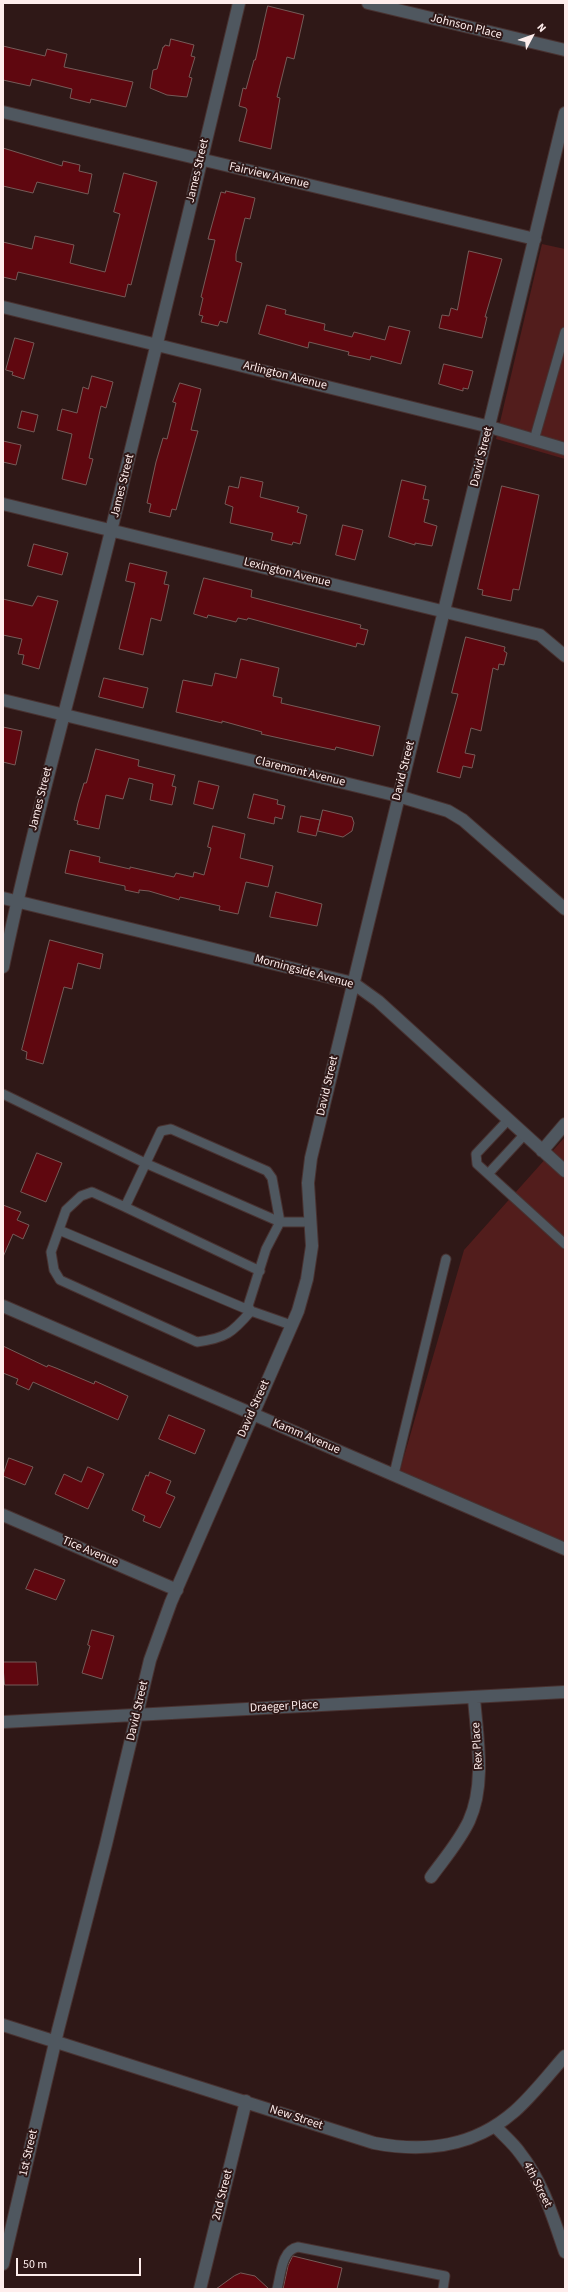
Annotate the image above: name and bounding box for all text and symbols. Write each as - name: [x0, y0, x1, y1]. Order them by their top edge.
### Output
- street label: Johnson Place: [429, 11, 503, 43]
- north arrow: [512, 16, 552, 56]
- text: N: [533, 20, 549, 35]
- street label: James Street: [184, 138, 212, 204]
- street label: Fairview Avenue: [228, 160, 310, 192]
- street label: Arlington Avenue: [242, 359, 328, 393]
- street label: David Street: [468, 426, 496, 488]
- street label: James Street: [108, 453, 138, 519]
- street label: Lexington Avenue: [242, 555, 332, 591]
- street label: David Street: [390, 740, 418, 802]
- street label: Claremont Avenue: [253, 754, 347, 790]
- street label: James Street: [26, 766, 56, 832]
- street label: Morningside Avenue: [253, 952, 355, 992]
- street label: David Street: [314, 1055, 342, 1117]
- street label: David Street: [235, 1378, 273, 1440]
- street label: Kamm Avenue: [270, 1416, 342, 1458]
- street label: Tice Avenue: [60, 1534, 120, 1570]
- street label: David Street: [124, 1680, 152, 1742]
- street label: Draeger Place: [249, 1698, 319, 1716]
- street label: Rex Place: [469, 1722, 487, 1770]
- street label: New Street: [268, 2103, 324, 2133]
- street label: 1st Street: [17, 2128, 41, 2178]
- street label: 4th Street: [519, 2160, 555, 2210]
- street label: 2nd Street: [210, 2168, 236, 2222]
- scale bar: [18, 2250, 143, 2276]
- text: 50 m: [23, 2256, 47, 2273]

